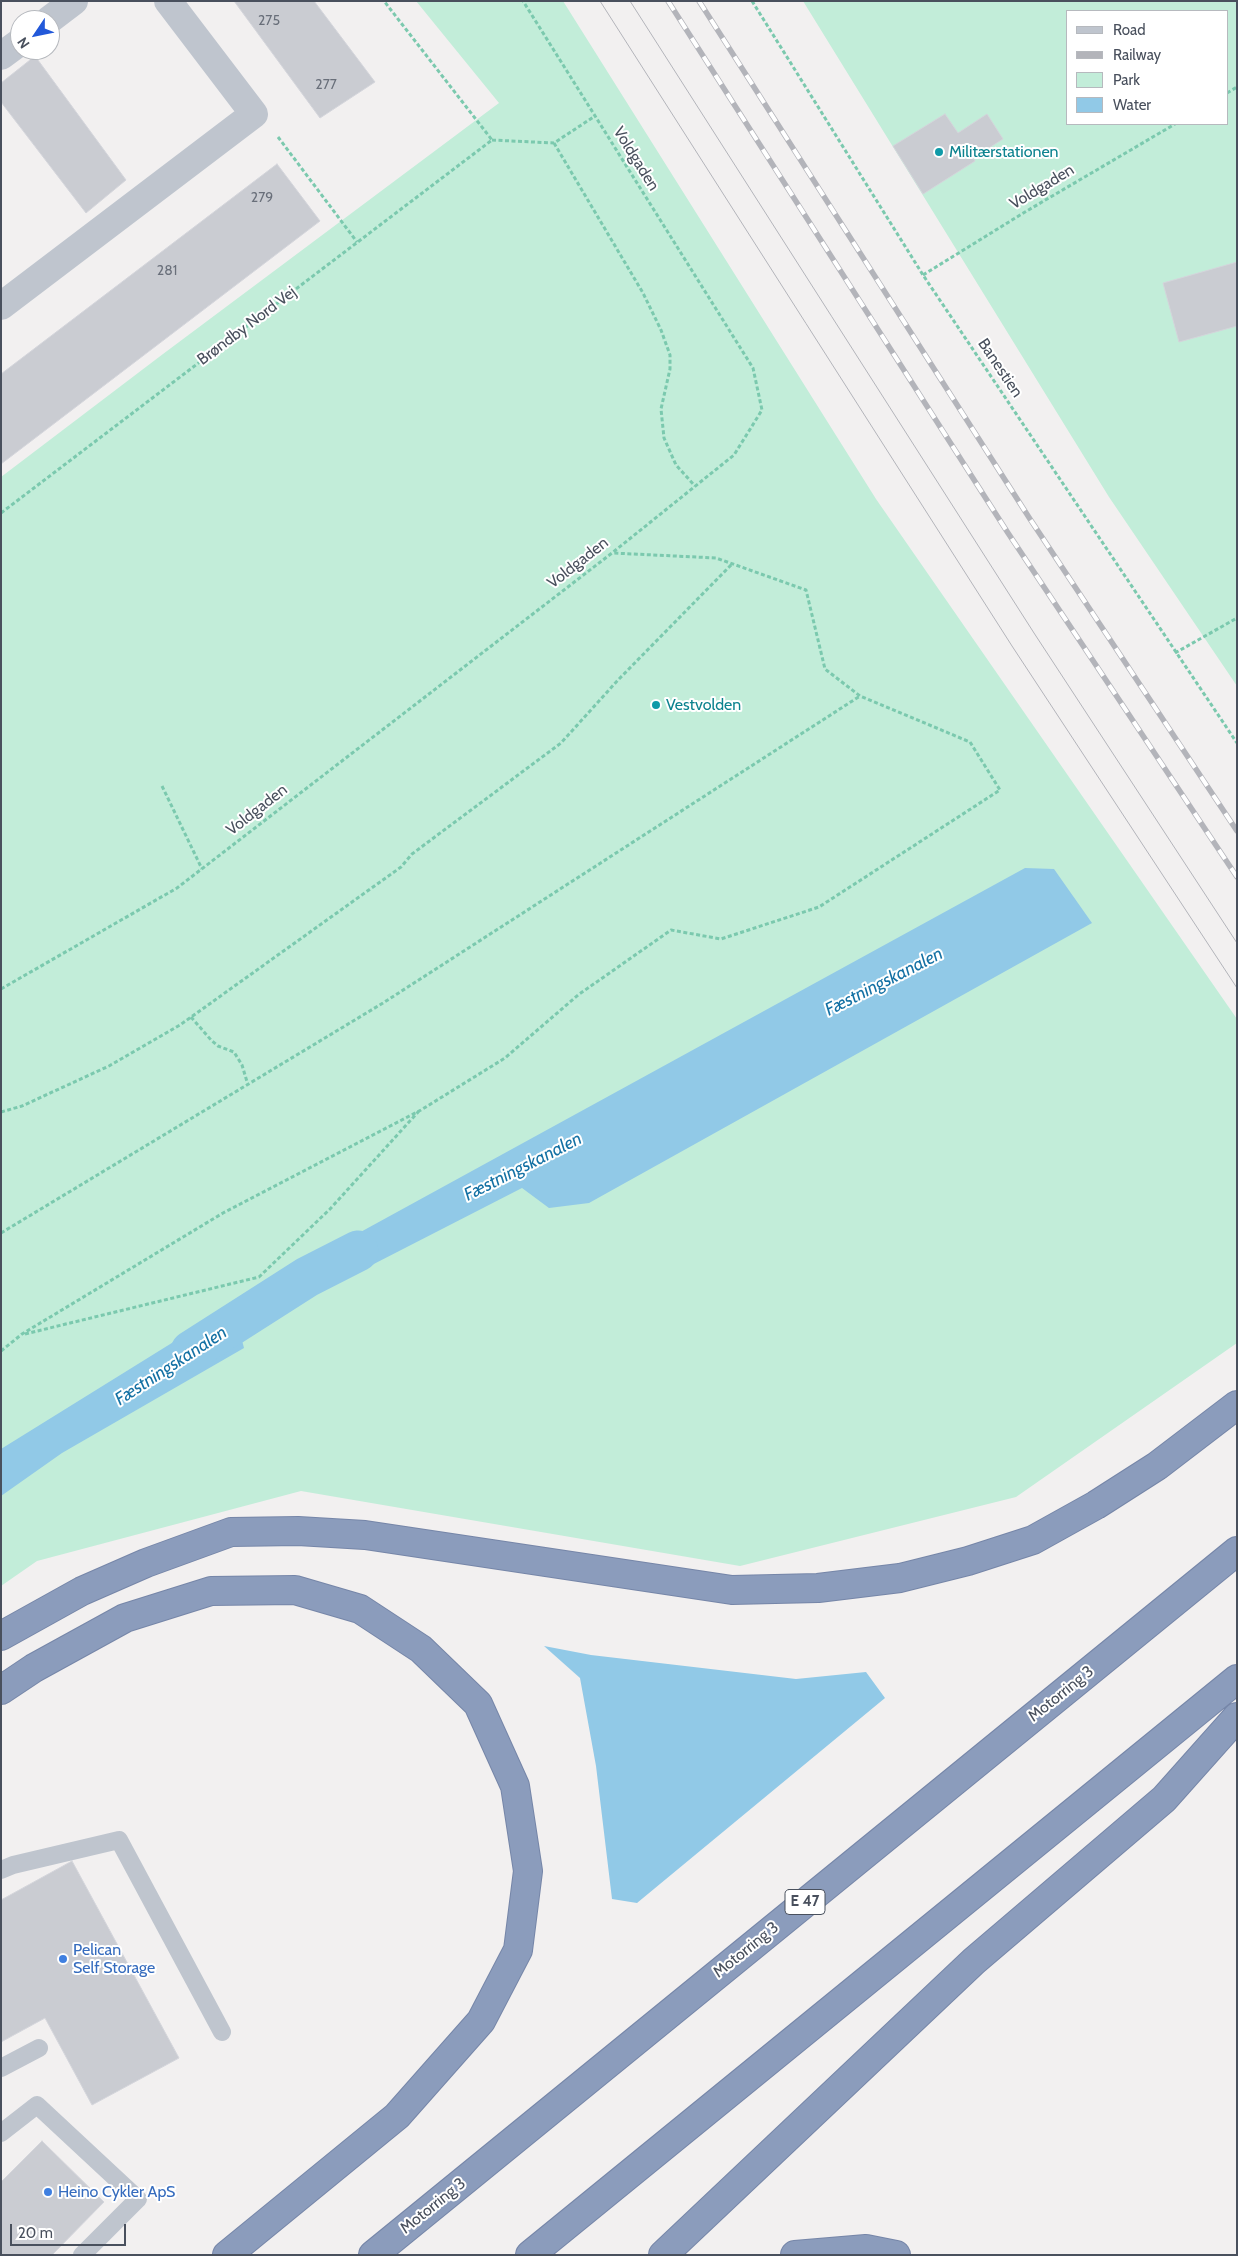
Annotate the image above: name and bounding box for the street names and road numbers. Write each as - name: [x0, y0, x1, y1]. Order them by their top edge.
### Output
- street label: Voldgaden: [609, 123, 663, 195]
- street label: Voldgaden: [1006, 160, 1078, 214]
- street label: Brøndby Nord Vej: [194, 283, 300, 369]
- street label: Banestien: [973, 335, 1027, 401]
- street label: Voldgaden: [544, 533, 612, 593]
- street label: Voldgaden: [223, 780, 291, 840]
- street label: Motorring 3: [1025, 1662, 1097, 1726]
- road number: E 47: [785, 1890, 825, 1914]
- street label: Motorring 3: [710, 1918, 782, 1982]
- street label: Motorring 3: [397, 2174, 469, 2238]

